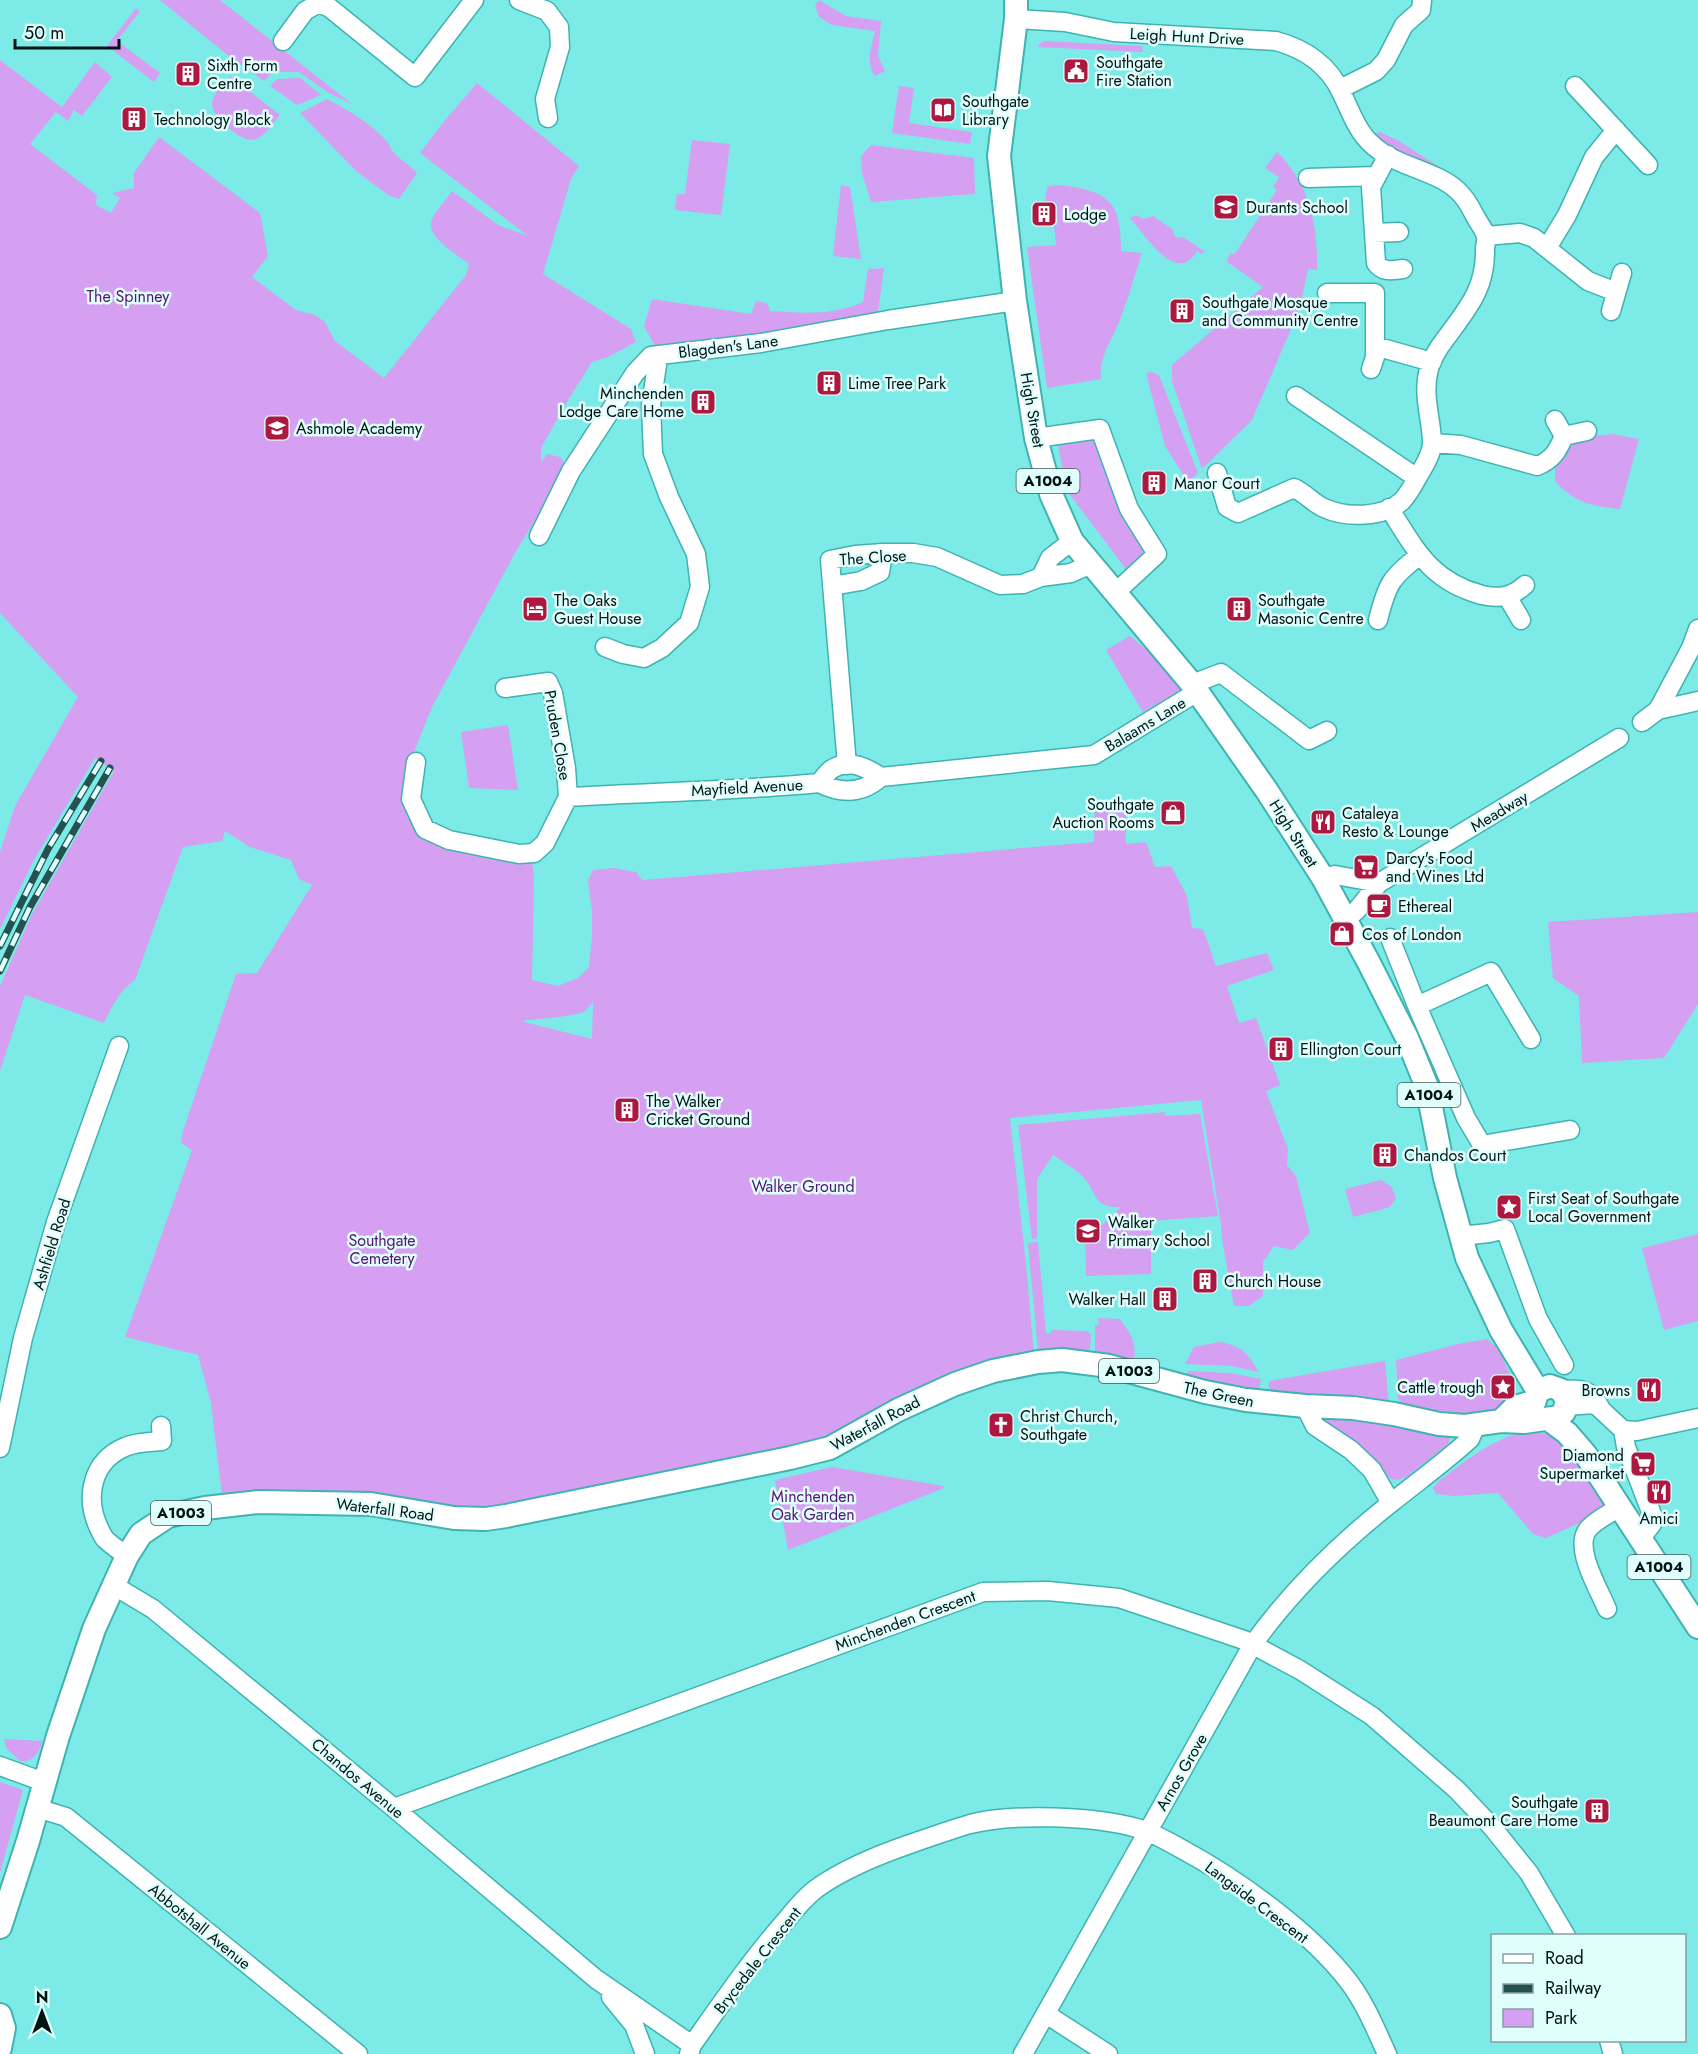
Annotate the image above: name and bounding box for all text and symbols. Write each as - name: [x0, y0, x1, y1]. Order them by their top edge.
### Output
- scale bar: [15, 12, 118, 50]
- text: 50 m: [24, 20, 64, 46]
- street label: Leigh Hunt Drive: [1129, 22, 1245, 51]
- place label: Southgate Fire Station: [1096, 51, 1172, 92]
- place label: Sixth Form Centre: [207, 54, 278, 95]
- public building icon: Southgate Fire Station: [1061, 56, 1091, 86]
- building icon: Sixth Form Centre: [173, 59, 203, 89]
- place label: Southgate Library: [962, 90, 1029, 131]
- library icon: Southgate Library: [928, 95, 958, 125]
- building icon: Technology Block: [119, 104, 149, 134]
- place label: Technology Block: [154, 108, 272, 131]
- school or university icon: Durants School: [1211, 192, 1241, 222]
- place label: Durants School: [1246, 196, 1348, 219]
- building icon: Lodge: [1029, 199, 1059, 229]
- place label: Lodge: [1064, 203, 1106, 226]
- park label: The Spinney: [87, 285, 170, 308]
- place label: Southgate Mosque and Community Centre: [1202, 291, 1358, 332]
- building icon: Southgate Mosque and Community Centre: [1167, 296, 1197, 326]
- street label: Blagden's Lane: [677, 329, 779, 364]
- building icon: Lime Tree Park: [814, 368, 844, 398]
- street label: High Street: [1015, 371, 1050, 450]
- place label: Lime Tree Park: [848, 372, 947, 395]
- place label: Minchenden Lodge Care Home: [559, 382, 684, 423]
- building icon: Minchenden Lodge Care Home: [688, 387, 718, 417]
- school or university icon: Ashmole Academy: [262, 413, 292, 443]
- place label: Ashmole Academy: [296, 417, 423, 440]
- building icon: Manor Court: [1139, 468, 1169, 498]
- road number: A1004: [1016, 469, 1080, 493]
- place label: Manor Court: [1174, 472, 1260, 495]
- street label: The Close: [839, 544, 907, 571]
- place label: The Oaks Guest House: [554, 589, 641, 630]
- place label: Southgate Masonic Centre: [1258, 589, 1364, 630]
- hotel icon: The Oaks Guest House: [520, 594, 550, 624]
- building icon: Southgate Masonic Centre: [1224, 594, 1254, 624]
- street label: Pruden Close: [538, 688, 577, 782]
- street label: Balaams Lane: [1100, 691, 1190, 758]
- street label: Mayfield Avenue: [690, 773, 804, 802]
- street label: Meadway: [1466, 785, 1533, 838]
- place label: Southgate Auction Rooms: [1052, 793, 1154, 834]
- street label: High Street: [1264, 795, 1324, 872]
- shop icon: Southgate Auction Rooms: [1158, 798, 1188, 828]
- place label: Cataleya Resto & Lounge: [1342, 802, 1449, 843]
- restaurant icon: Cataleya Resto & Lounge: [1308, 807, 1338, 837]
- place label: Darcy's Food and Wines Ltd: [1386, 847, 1484, 888]
- supermarket icon: Darcy's Food and Wines Ltd: [1351, 852, 1381, 882]
- cafe icon: Ethereal: [1364, 891, 1394, 921]
- place label: Ethereal: [1398, 895, 1452, 918]
- shop icon: Cos of London: [1327, 919, 1357, 949]
- place label: Cos of London: [1362, 923, 1462, 946]
- building icon: Ellington Court: [1266, 1034, 1296, 1064]
- place label: Ellington Court: [1300, 1038, 1401, 1061]
- road number: A1004: [1398, 1083, 1460, 1107]
- place label: The Walker Cricket Ground: [646, 1090, 750, 1131]
- building icon: The Walker Cricket Ground: [612, 1095, 642, 1125]
- building icon: Chandos Court: [1370, 1140, 1400, 1170]
- place label: Chandos Court: [1404, 1144, 1506, 1167]
- park label: Walker Ground: [751, 1175, 855, 1198]
- place label: First Seat of Southgate Local Government: [1528, 1187, 1679, 1228]
- place icon: First Seat of Southgate Local Government: [1494, 1192, 1524, 1222]
- street label: Ashfield Road: [27, 1196, 76, 1293]
- place label: Walker Primary School: [1108, 1211, 1210, 1252]
- school or university icon: Walker Primary School: [1073, 1216, 1103, 1246]
- park label: Southgate Cemetery: [348, 1229, 416, 1270]
- building icon: Church House: [1190, 1266, 1220, 1296]
- place label: Church House: [1224, 1270, 1321, 1293]
- building icon: Walker Hall: [1150, 1284, 1180, 1314]
- place label: Walker Hall: [1069, 1288, 1146, 1311]
- road number: A1003: [1099, 1359, 1159, 1383]
- place icon: Cattle trough: [1488, 1372, 1518, 1402]
- restaurant icon: Browns: [1634, 1375, 1664, 1405]
- street label: The Green: [1182, 1376, 1256, 1413]
- place label: Cattle trough: [1397, 1376, 1484, 1399]
- place label: Browns: [1582, 1379, 1630, 1402]
- street label: Waterfall Road: [826, 1390, 924, 1457]
- place label: Christ Church, Southgate: [1020, 1405, 1118, 1446]
- church icon: Christ Church, Southgate: [986, 1410, 1016, 1440]
- place label: Diamond Supermarket: [1539, 1444, 1624, 1485]
- supermarket icon: Diamond Supermarket: [1628, 1449, 1658, 1479]
- restaurant icon: Amici: [1644, 1477, 1674, 1507]
- park label: Minchenden Oak Garden: [771, 1485, 855, 1526]
- street label: Waterfall Road: [335, 1492, 435, 1527]
- road number: A1003: [151, 1501, 211, 1525]
- place label: Amici: [1639, 1507, 1679, 1530]
- road number: A1004: [1628, 1555, 1690, 1579]
- street label: Minchenden Crescent: [832, 1584, 979, 1657]
- street label: Arnos Grove: [1150, 1729, 1213, 1815]
- street label: Chandos Avenue: [306, 1733, 409, 1824]
- place label: Southgate Beaumont Care Home: [1429, 1791, 1578, 1832]
- building icon: Southgate Beaumont Care Home: [1582, 1796, 1612, 1826]
- street label: Langside Crescent: [1200, 1856, 1313, 1949]
- street label: Abbotshall Avenue: [144, 1878, 256, 1975]
- street label: Brycedale Crescent: [708, 1902, 807, 2019]
- legend: [1491, 1934, 1686, 2042]
- text: Road: [1545, 1945, 1584, 1971]
- text: Railway: [1545, 1975, 1601, 2001]
- north arrow: [12, 1982, 72, 2042]
- text: N: [36, 1986, 48, 2009]
- text: Park: [1545, 2005, 1577, 2031]

